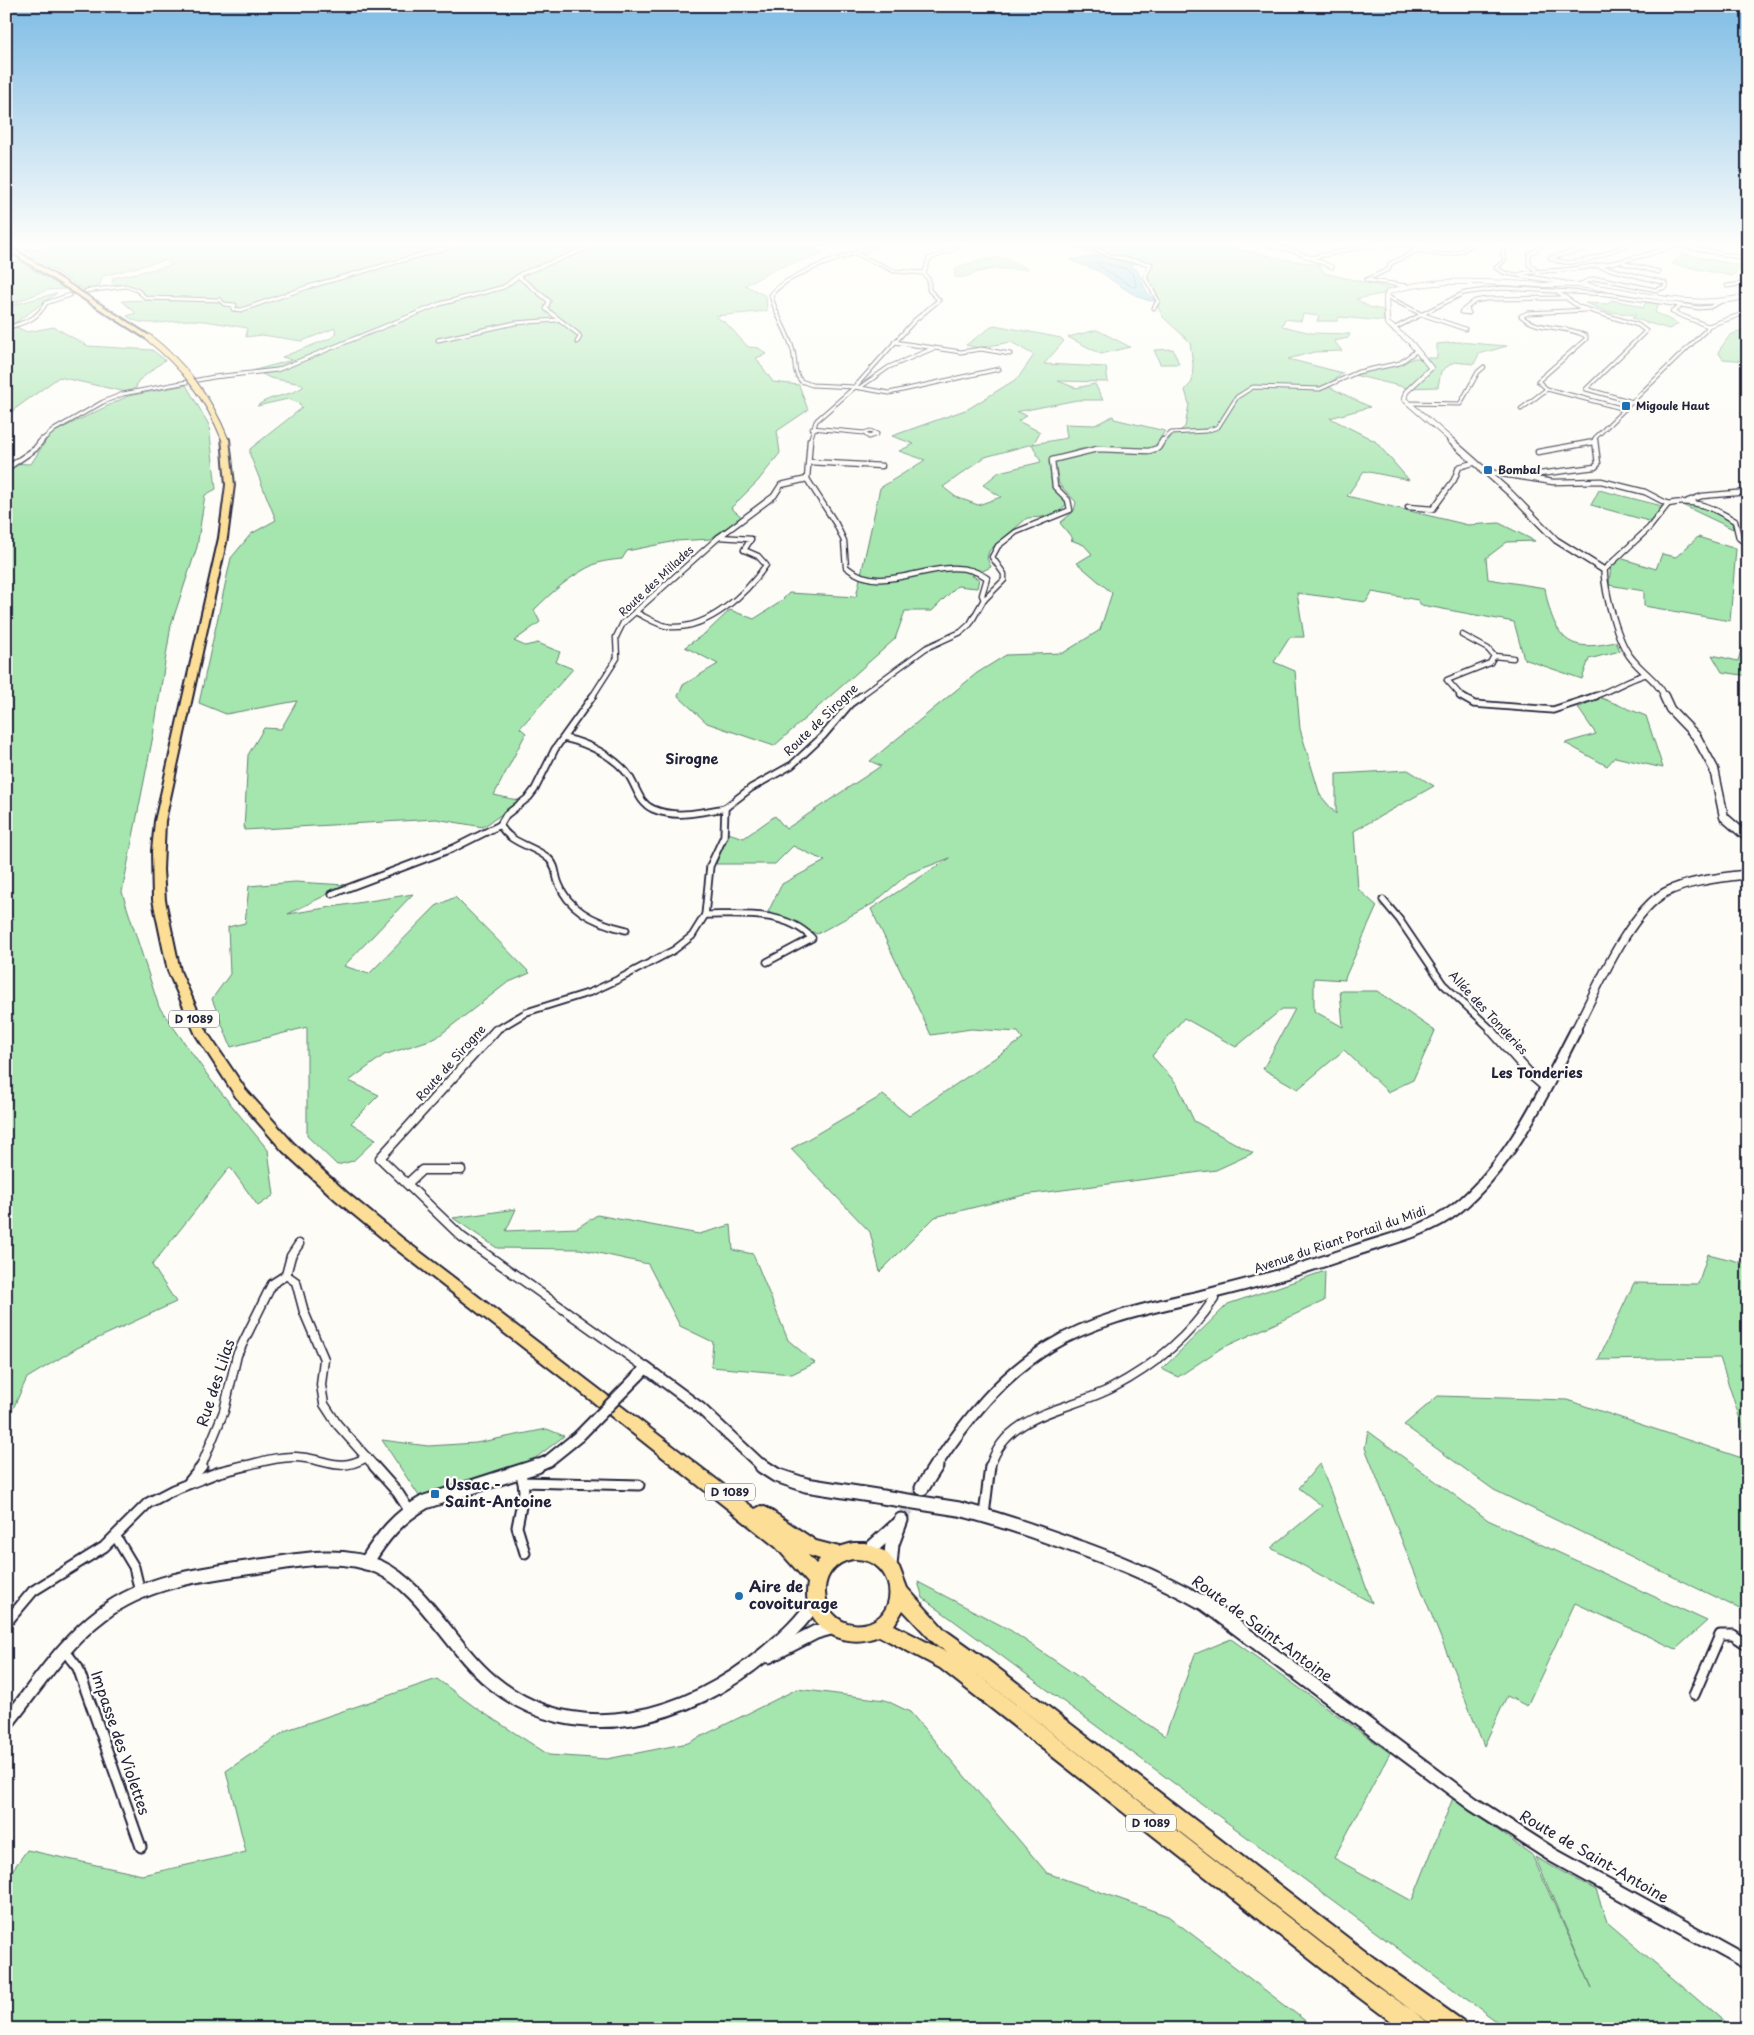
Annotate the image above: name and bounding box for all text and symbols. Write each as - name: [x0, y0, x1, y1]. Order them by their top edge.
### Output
- place label: Migoule Haut: [1636, 397, 1710, 414]
- marker: Migoule Haut: [1620, 400, 1632, 412]
- place label: Bombal: [1498, 461, 1540, 478]
- marker: Bombal: [1482, 464, 1494, 476]
- street label: Route des Millades: [614, 541, 697, 620]
- street label: Route de Sirogne: [779, 679, 862, 760]
- district label: Sirogne: [666, 748, 719, 769]
- street label: Allée des Tonderies: [1445, 966, 1533, 1059]
- road number: D 1089: [169, 1011, 219, 1028]
- street label: Route de Sirogne: [411, 1020, 490, 1104]
- district label: Les Tonderies: [1491, 1062, 1583, 1083]
- street label: Avenue du Riant Portail du Midi: [1251, 1201, 1428, 1277]
- street label: Rue des Lilas: [190, 1336, 240, 1429]
- place label: Ussac - Saint-Antoine: [445, 1472, 552, 1512]
- road number: D 1089: [705, 1484, 755, 1500]
- marker: Ussac - Saint-Antoine: [429, 1488, 441, 1500]
- street label: Route de Saint-Antoine: [1188, 1569, 1338, 1687]
- place label: Aire de covoiturage: [749, 1574, 838, 1614]
- marker: Aire de covoiturage: [733, 1590, 745, 1602]
- street label: Impasse des Violettes: [86, 1667, 157, 1818]
- street label: Route de Saint-Antoine: [1516, 1803, 1674, 1908]
- road number: D 1089: [1126, 1815, 1176, 1832]

